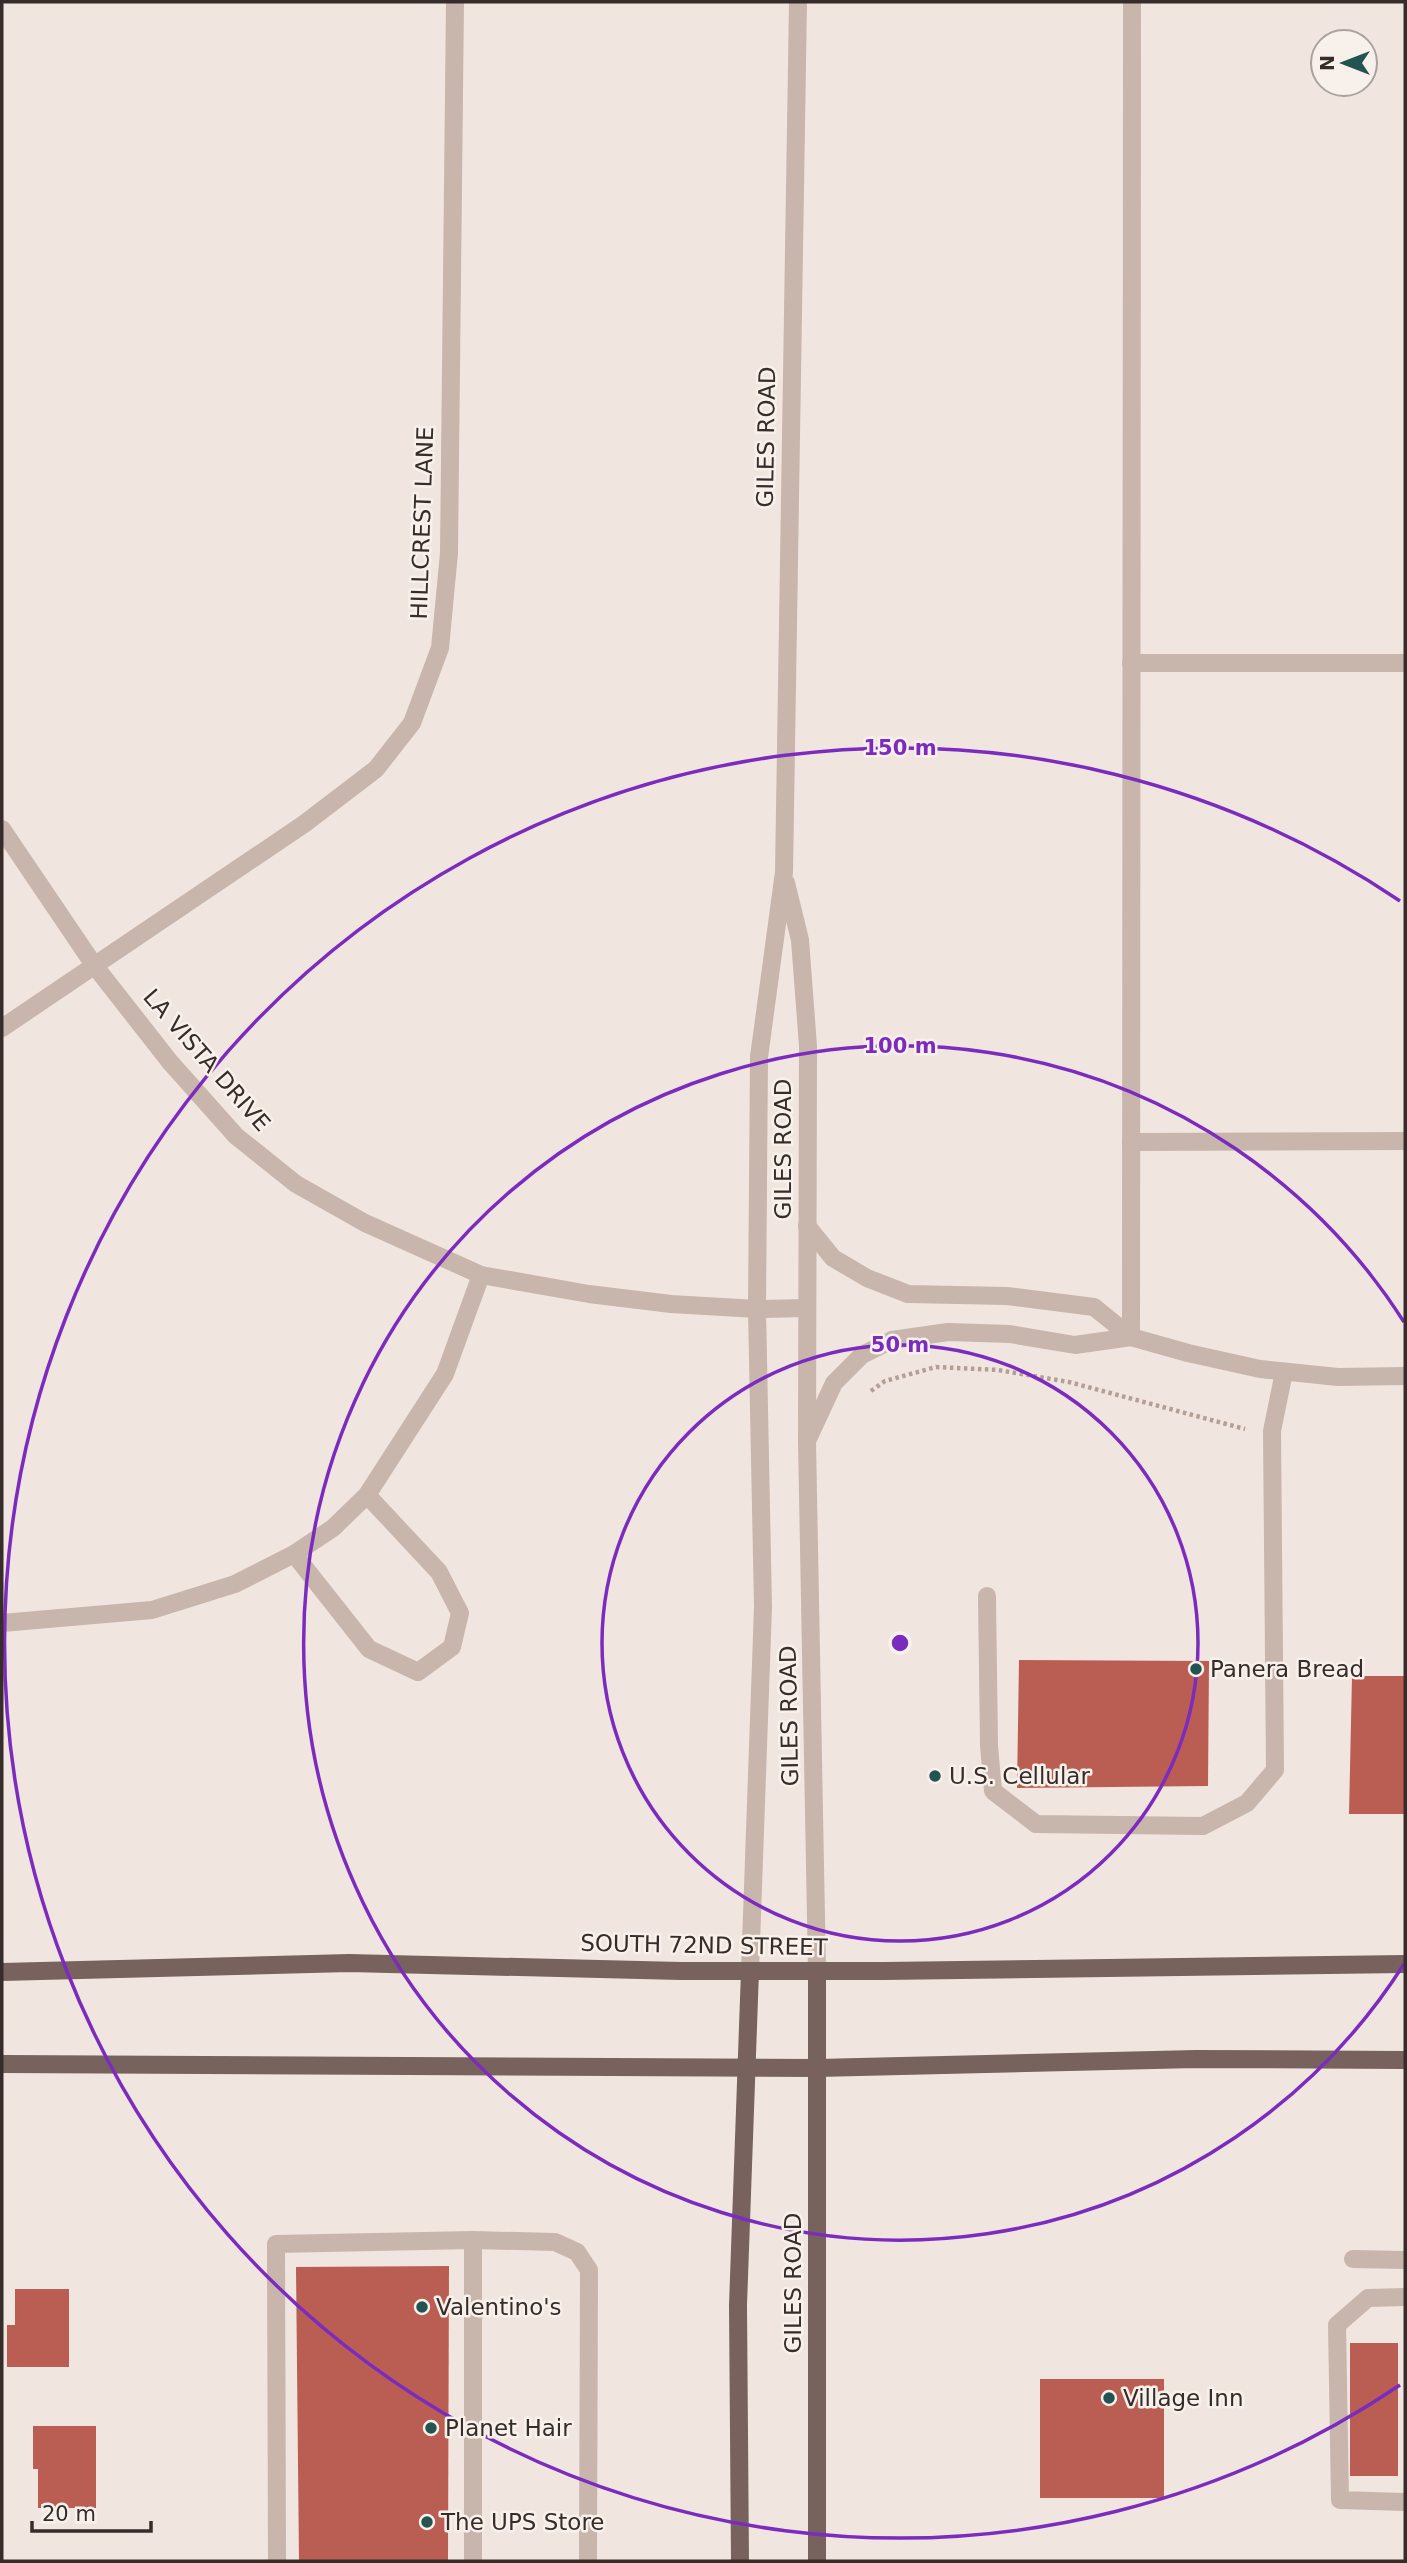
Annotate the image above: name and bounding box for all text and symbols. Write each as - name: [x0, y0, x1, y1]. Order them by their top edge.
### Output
- north arrow: [1309, 28, 1379, 98]
- text: N: [1316, 55, 1338, 71]
- street label: GILES ROAD: [752, 366, 780, 508]
- street label: HILLCREST LANE: [406, 426, 438, 620]
- text: 150 m: [863, 736, 937, 760]
- street label: LA VISTA DRIVE: [138, 984, 276, 1136]
- text: 100 m: [863, 1034, 937, 1058]
- street label: GILES ROAD: [770, 1079, 796, 1220]
- text: 50 m: [871, 1333, 929, 1357]
- centre of rings: [888, 1631, 912, 1655]
- street label: GILES ROAD: [775, 1645, 803, 1787]
- place label: Panera Bread: [1210, 1656, 1364, 1682]
- marker: Panera Bread: [1188, 1661, 1204, 1677]
- place label: U.S. Cellular: [949, 1763, 1090, 1789]
- marker: U.S. Cellular: [927, 1768, 943, 1784]
- street label: SOUTH 72ND STREET: [580, 1930, 829, 1960]
- street label: GILES ROAD: [780, 2213, 806, 2354]
- place label: Valentino's: [436, 2294, 562, 2320]
- marker: Valentino's: [414, 2299, 430, 2315]
- place label: Village Inn: [1123, 2385, 1244, 2411]
- marker: Village Inn: [1101, 2390, 1117, 2406]
- place label: Planet Hair: [445, 2415, 572, 2441]
- marker: Planet Hair: [423, 2420, 439, 2436]
- scale bar: [32, 2490, 150, 2534]
- text: 20 m: [42, 2502, 96, 2526]
- place label: The UPS Store: [440, 2509, 605, 2535]
- marker: The UPS Store: [419, 2514, 435, 2530]

